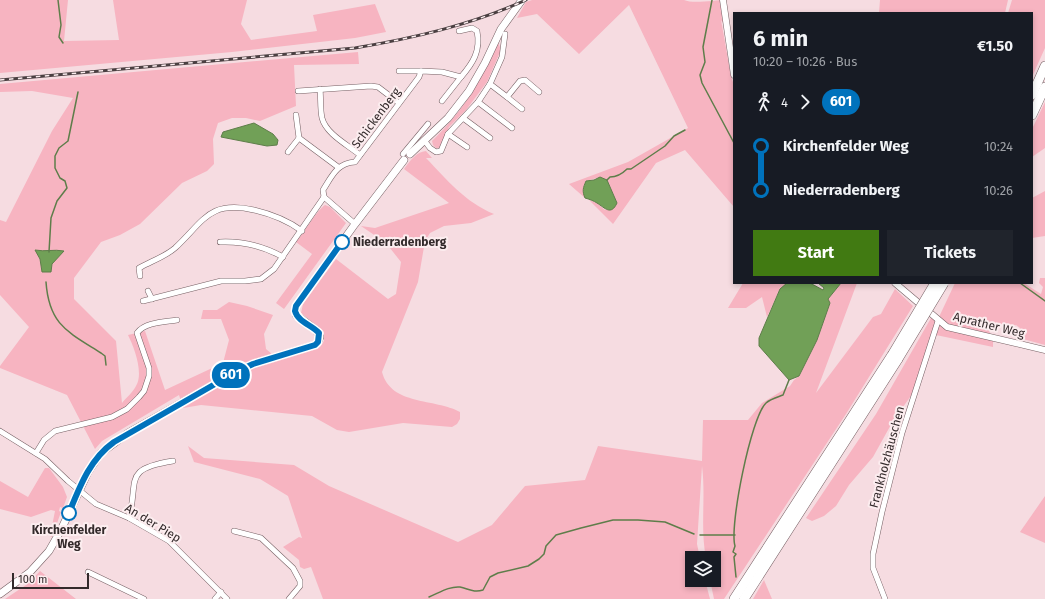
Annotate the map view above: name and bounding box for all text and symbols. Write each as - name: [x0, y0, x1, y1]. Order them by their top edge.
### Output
- text: 6 min: [753, 25, 808, 52]
- text: €1.50: [977, 37, 1013, 55]
- text: 10:20 – 10:26 · Bus: [753, 54, 857, 69]
- street label: Schickenberg: [349, 84, 404, 151]
- icon: walk: [753, 91, 775, 113]
- icon: forward: [794, 91, 816, 113]
- text: 601: [830, 93, 852, 110]
- text: 4: [781, 95, 788, 110]
- text: Kirchenfelder Weg: [783, 137, 909, 155]
- text: 10:24: [984, 139, 1013, 154]
- text: Niederradenberg: [783, 181, 900, 199]
- text: 10:26: [984, 183, 1013, 198]
- button: Start: [753, 230, 879, 276]
- button: Tickets: [887, 230, 1013, 276]
- marker: Niederradenberg: [334, 234, 350, 250]
- place label: Niederradenberg: [353, 235, 447, 249]
- street label: Aprather Weg: [952, 309, 1027, 341]
- line badge: 601: [208, 362, 254, 388]
- text: 601: [220, 366, 242, 383]
- street label: Frankholzhäuschen: [867, 405, 907, 509]
- street label: An der Piep: [123, 501, 183, 545]
- marker: Kirchenfelder Weg: [61, 505, 77, 521]
- place label: Kirchenfelder Weg: [32, 523, 106, 551]
- map controls: [685, 551, 721, 587]
- button: layers: [685, 551, 721, 587]
- scale bar: [12, 571, 89, 590]
- text: 100 m: [18, 573, 47, 586]

